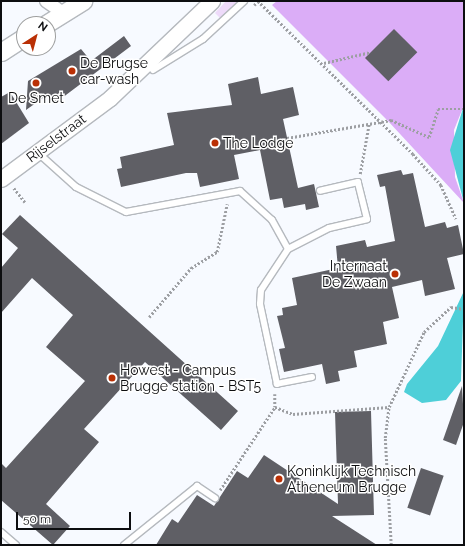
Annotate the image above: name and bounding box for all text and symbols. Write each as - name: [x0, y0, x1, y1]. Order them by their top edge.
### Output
- north arrow: [16, 16, 56, 56]
- text: N: [36, 19, 50, 34]
- place label: De Brugse car-wash: [80, 55, 148, 88]
- marker: De Brugse car-wash: [67, 66, 77, 76]
- marker: De Smet: [31, 78, 41, 88]
- place label: De Smet: [8, 90, 64, 106]
- street label: Rijselstraat: [23, 110, 89, 166]
- place label: The Lodge: [223, 135, 293, 151]
- marker: The Lodge: [210, 138, 220, 148]
- place label: Internaat De Zwaan: [322, 258, 387, 290]
- marker: Internaat De Zwaan: [390, 269, 400, 279]
- place label: Howest - Campus Brugge station - BST5: [120, 362, 261, 394]
- marker: Howest - Campus Brugge station - BST5: [107, 373, 117, 383]
- place label: Koninklijk Technisch Atheneum Brugge: [287, 463, 417, 496]
- marker: Koninklijk Technisch Atheneum Brugge: [274, 474, 284, 484]
- scale bar: [18, 504, 133, 530]
- text: 50 m: [23, 512, 51, 526]

